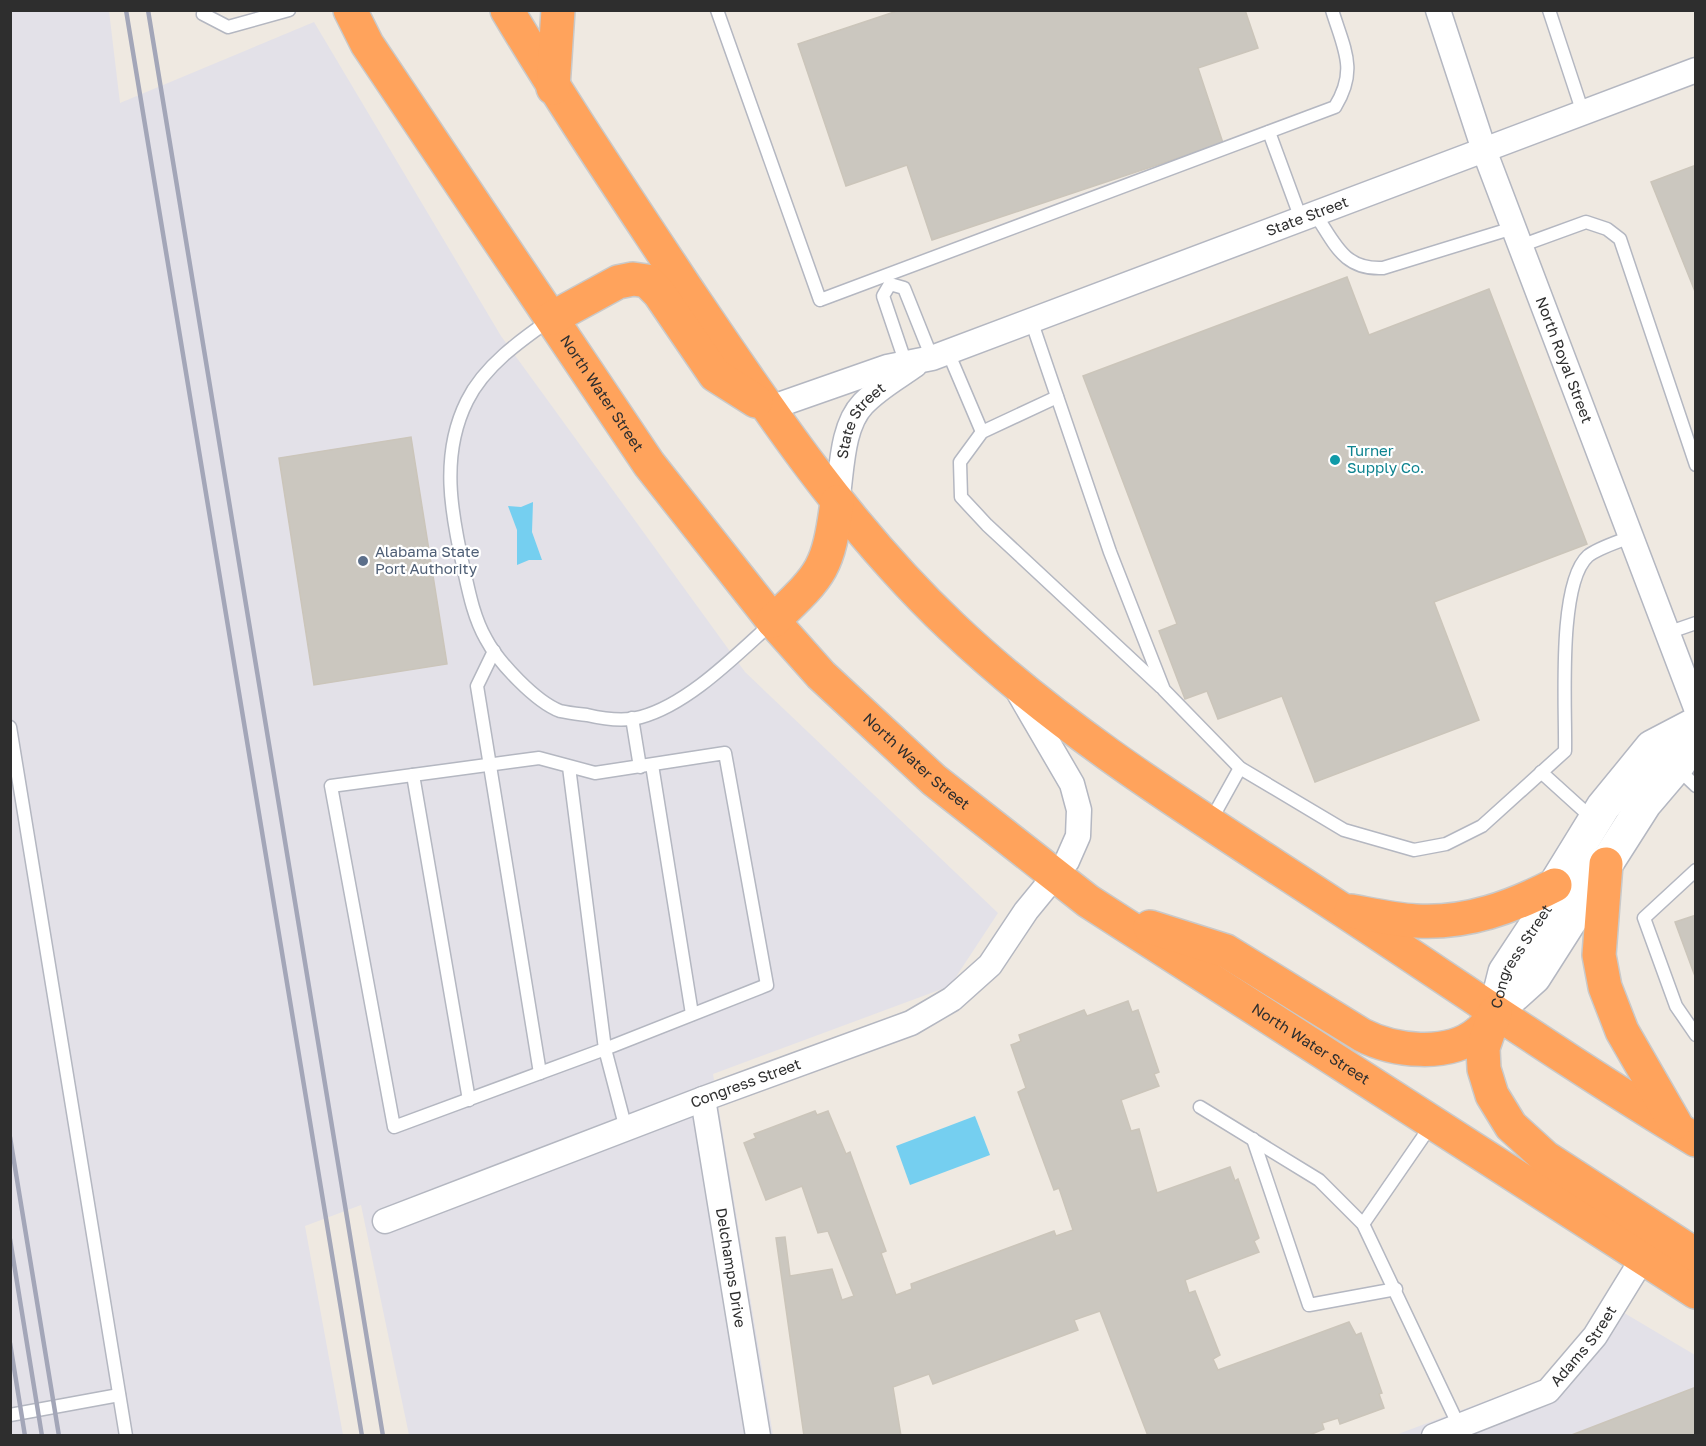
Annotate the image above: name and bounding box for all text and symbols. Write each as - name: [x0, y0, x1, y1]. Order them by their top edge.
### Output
- street label: State Street: [1263, 192, 1351, 239]
- street label: North Royal Street: [1533, 294, 1597, 425]
- street label: North Water Street: [557, 331, 648, 455]
- street label: State Street: [832, 378, 888, 460]
- place label: Turner Supply Co.: [1347, 441, 1424, 476]
- marker: Turner Supply Co.: [1328, 453, 1342, 467]
- place label: Alabama State Port Authority: [375, 542, 480, 577]
- marker: Alabama State Port Authority: [356, 554, 370, 568]
- street label: North Water Street: [860, 709, 974, 813]
- street label: Congress Street: [1486, 901, 1555, 1010]
- street label: North Water Street: [1249, 999, 1373, 1088]
- street label: Congress Street: [688, 1054, 803, 1111]
- street label: Delchamps Drive: [713, 1206, 750, 1329]
- street label: Adams Street: [1546, 1302, 1619, 1389]

